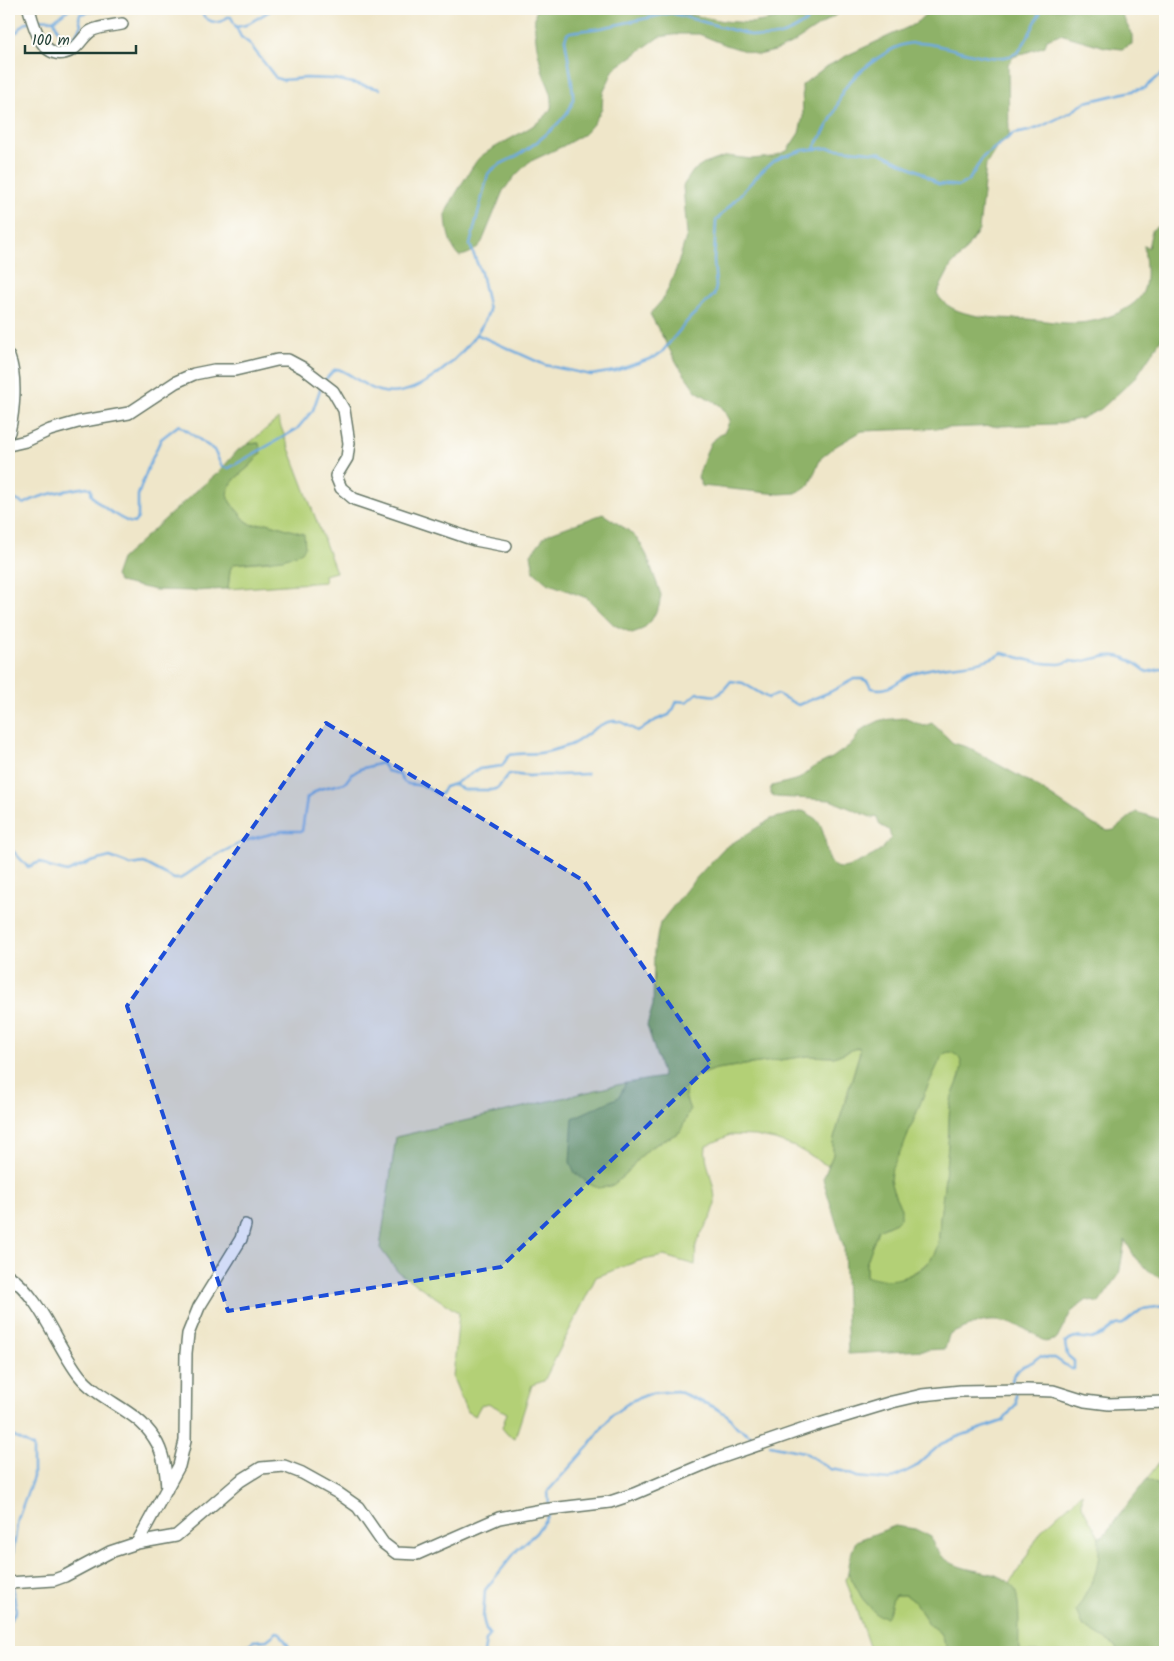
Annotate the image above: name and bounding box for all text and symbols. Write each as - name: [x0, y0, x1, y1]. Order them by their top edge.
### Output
- scale bar: [25, 22, 136, 54]
- text: 100 m: [32, 29, 70, 53]

